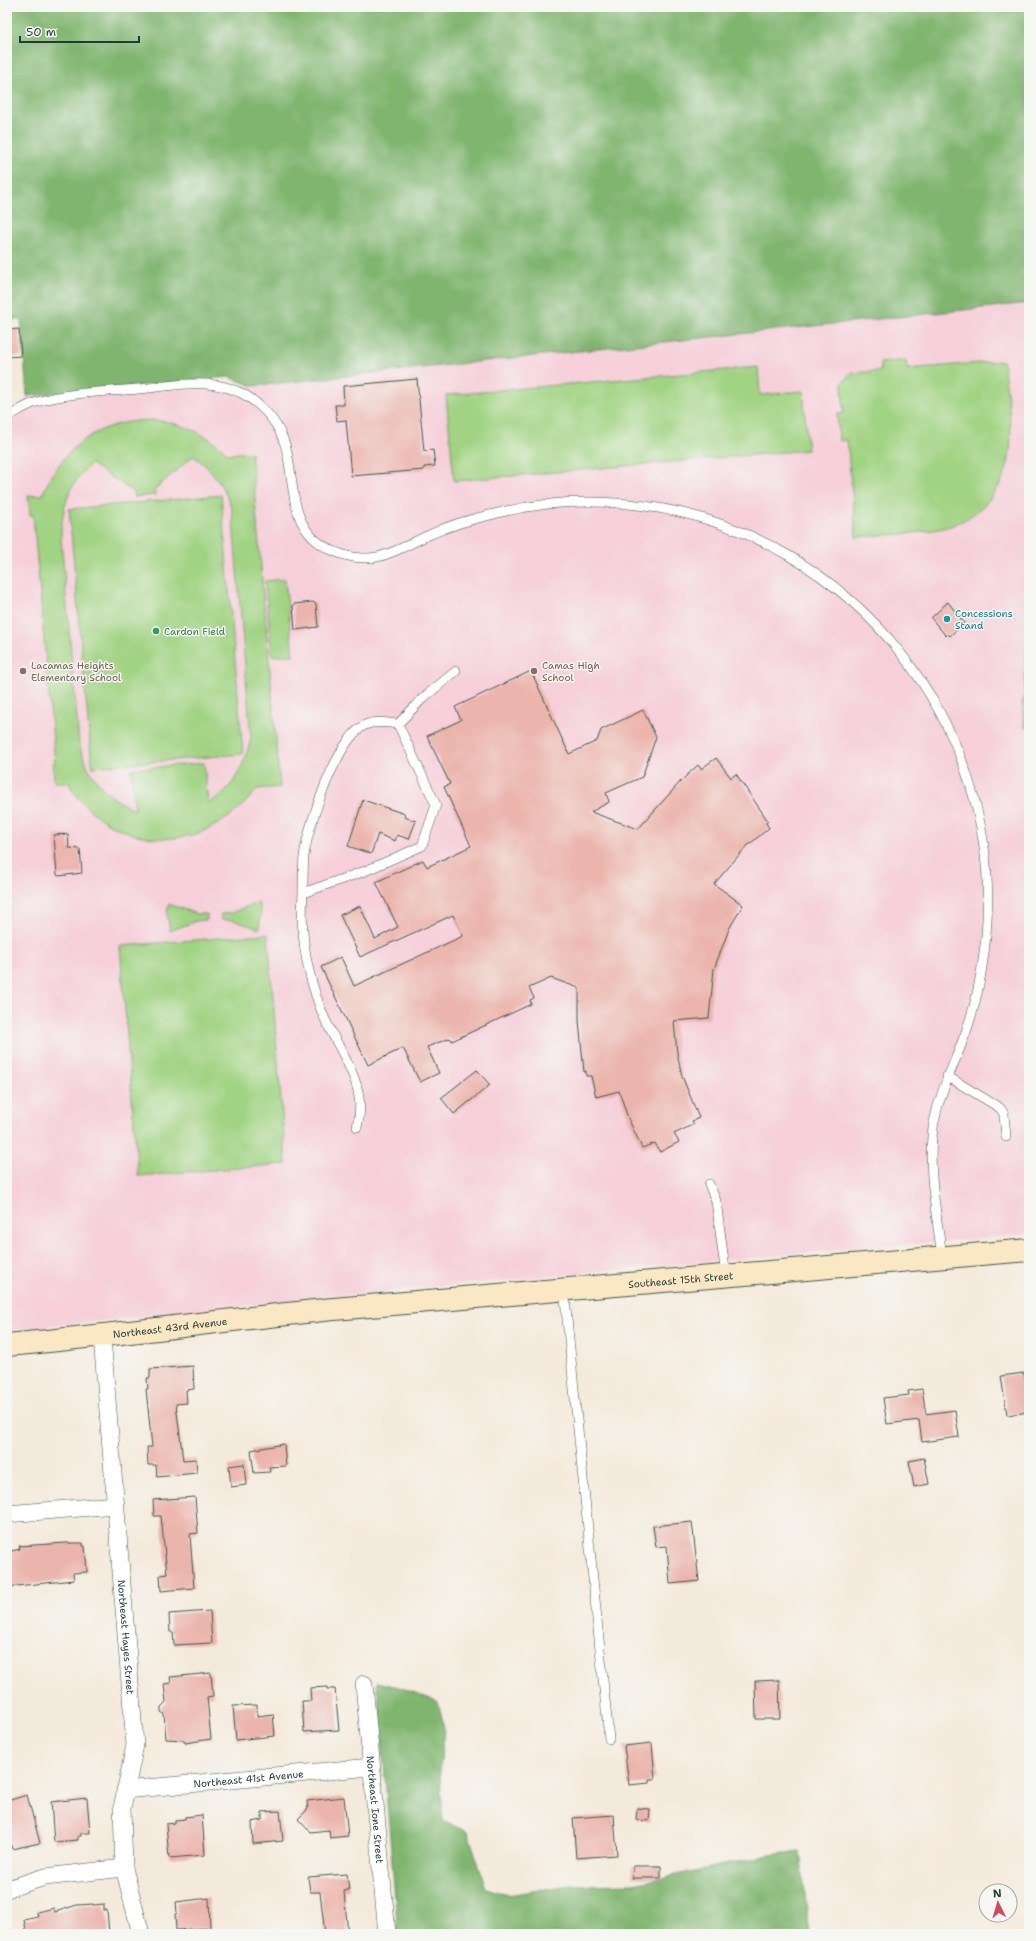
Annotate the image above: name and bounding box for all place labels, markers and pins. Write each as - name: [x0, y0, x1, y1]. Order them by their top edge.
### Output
- place label: Concessions Stand: [955, 607, 1013, 632]
- marker: Concessions Stand: [942, 614, 952, 624]
- place label: Cardon Field: [164, 625, 226, 638]
- marker: Cardon Field: [151, 626, 161, 636]
- place label: Lacamas Heights Elementary School: [31, 659, 121, 684]
- place label: Camas High School: [542, 659, 600, 684]
- marker: Lacamas Heights Elementary School: [18, 666, 28, 676]
- marker: Camas High School: [529, 666, 539, 676]

